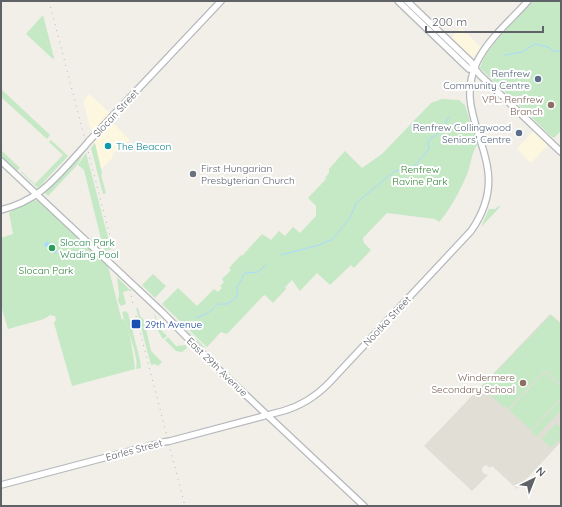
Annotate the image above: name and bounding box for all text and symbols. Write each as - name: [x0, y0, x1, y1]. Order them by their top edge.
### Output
- scale bar: [426, 8, 543, 34]
- text: 200 m: [432, 14, 467, 29]
- place label: Renfrew Community Centre: [443, 67, 530, 92]
- marker: Renfrew Community Centre: [533, 74, 543, 84]
- street label: Slocan Street: [90, 86, 142, 140]
- place label: VPL: Renfrew Branch: [482, 93, 543, 118]
- marker: VPL: Renfrew Branch: [546, 100, 556, 110]
- place label: Renfrew Collingwood Seniors' Centre: [413, 121, 511, 146]
- marker: Renfrew Collingwood Seniors' Centre: [514, 128, 524, 138]
- place label: The Beacon: [116, 140, 171, 153]
- marker: The Beacon: [103, 141, 113, 151]
- place label: First Hungarian Presbyterian Church: [201, 162, 295, 187]
- park label: Renfrew Ravine Park: [392, 163, 448, 188]
- marker: First Hungarian Presbyterian Church: [188, 169, 198, 179]
- place label: Slocan Park Wading Pool: [60, 236, 119, 261]
- marker: Slocan Park Wading Pool: [47, 243, 57, 253]
- park label: Slocan Park: [19, 264, 73, 277]
- street label: Nootka Street: [360, 293, 414, 349]
- marker: 29th Avenue: [130, 318, 142, 330]
- place label: 29th Avenue: [145, 318, 202, 331]
- street label: East 29th Avenue: [184, 335, 250, 400]
- place label: Windermere Secondary School: [431, 371, 515, 396]
- marker: Windermere Secondary School: [518, 378, 528, 388]
- street label: Earles Street: [104, 436, 164, 464]
- north arrow: [514, 459, 554, 499]
- text: N: [533, 464, 549, 480]

